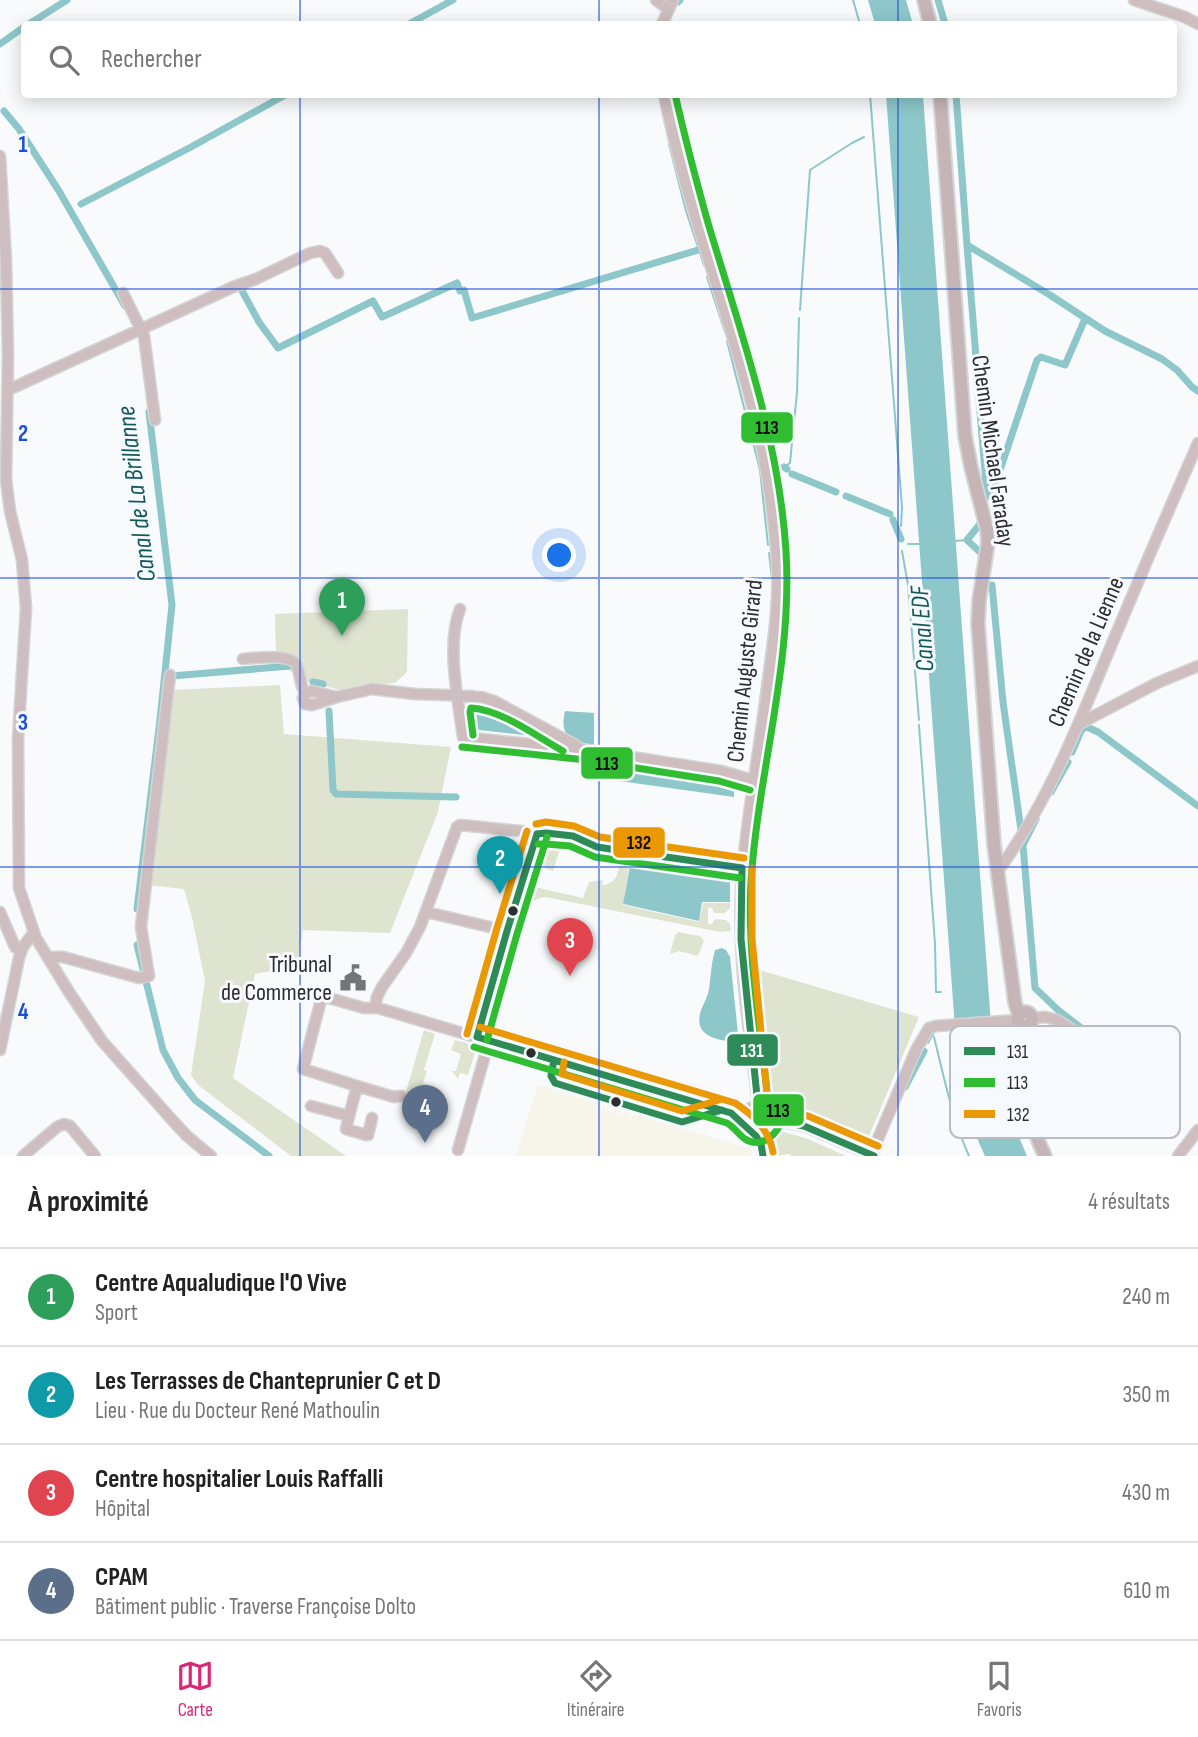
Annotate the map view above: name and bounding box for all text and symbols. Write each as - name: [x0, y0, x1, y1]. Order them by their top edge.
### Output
- search box: [21, 21, 1177, 98]
- icon: search: [45, 41, 83, 79]
- text: Rechercher: [101, 44, 202, 75]
- text: 1: [18, 131, 28, 159]
- street label: Chemin Michael Faraday: [965, 353, 1021, 549]
- water label: Canal de La Brillanne: [111, 404, 163, 584]
- line badge: 113: [740, 411, 794, 444]
- text: 113: [755, 417, 779, 440]
- text: 2: [18, 420, 28, 448]
- your location: [542, 538, 576, 572]
- street label: Chemin de la Lienne: [1041, 573, 1131, 731]
- pin: 1: [319, 578, 365, 636]
- street label: Chemin Auguste Girard: [721, 578, 769, 764]
- water label: Canal EDF: [904, 583, 941, 673]
- text: 3: [18, 709, 28, 737]
- line badge: 113: [580, 746, 634, 780]
- text: 113: [595, 753, 619, 776]
- line badge: 132: [612, 826, 666, 859]
- text: 132: [627, 832, 651, 855]
- pin: 2: [477, 836, 523, 894]
- unlabelled marker: [506, 904, 520, 918]
- pin: 3: [547, 918, 593, 976]
- place label: Tribunal de Commerce: [221, 950, 332, 1007]
- public building icon: Tribunal de Commerce: [338, 963, 368, 993]
- text: 4: [18, 998, 29, 1026]
- legend: [950, 1026, 1180, 1138]
- line badge: 131: [726, 1033, 779, 1067]
- text: 131: [740, 1040, 764, 1063]
- text: 131: [1007, 1041, 1029, 1064]
- unlabelled marker: [524, 1046, 538, 1060]
- text: 113: [1007, 1072, 1028, 1095]
- pin: 4: [402, 1085, 448, 1143]
- line badge: 113: [752, 1093, 805, 1127]
- unlabelled marker: [609, 1095, 623, 1109]
- text: 113: [766, 1100, 790, 1123]
- text: 132: [1007, 1104, 1029, 1127]
- text: À proximité: [28, 1184, 149, 1220]
- text: 4 résultats: [1088, 1188, 1170, 1216]
- text: Centre Aqualudique l'O Vive: [95, 1268, 347, 1299]
- text: 1: [46, 1283, 56, 1311]
- text: 240 m: [1122, 1283, 1170, 1311]
- text: Sport: [95, 1299, 138, 1327]
- text: Les Terrasses de Chanteprunier C et D: [95, 1366, 441, 1397]
- text: 2: [46, 1381, 56, 1409]
- text: 350 m: [1122, 1381, 1170, 1409]
- text: Lieu · Rue du Docteur René Mathoulin: [95, 1397, 380, 1425]
- text: Centre hospitalier Louis Raffalli: [95, 1464, 383, 1495]
- text: 3: [46, 1479, 56, 1507]
- text: 430 m: [1122, 1479, 1170, 1507]
- text: Hôpital: [95, 1495, 150, 1523]
- text: CPAM: [95, 1562, 148, 1593]
- text: 4: [46, 1577, 56, 1605]
- text: 610 m: [1123, 1577, 1170, 1605]
- text: Bâtiment public · Traverse Françoise Dolto: [95, 1593, 416, 1621]
- tab: Carte: [176, 1657, 214, 1722]
- tab: Itinéraire: [567, 1657, 624, 1722]
- tab: Favoris: [977, 1657, 1022, 1722]

